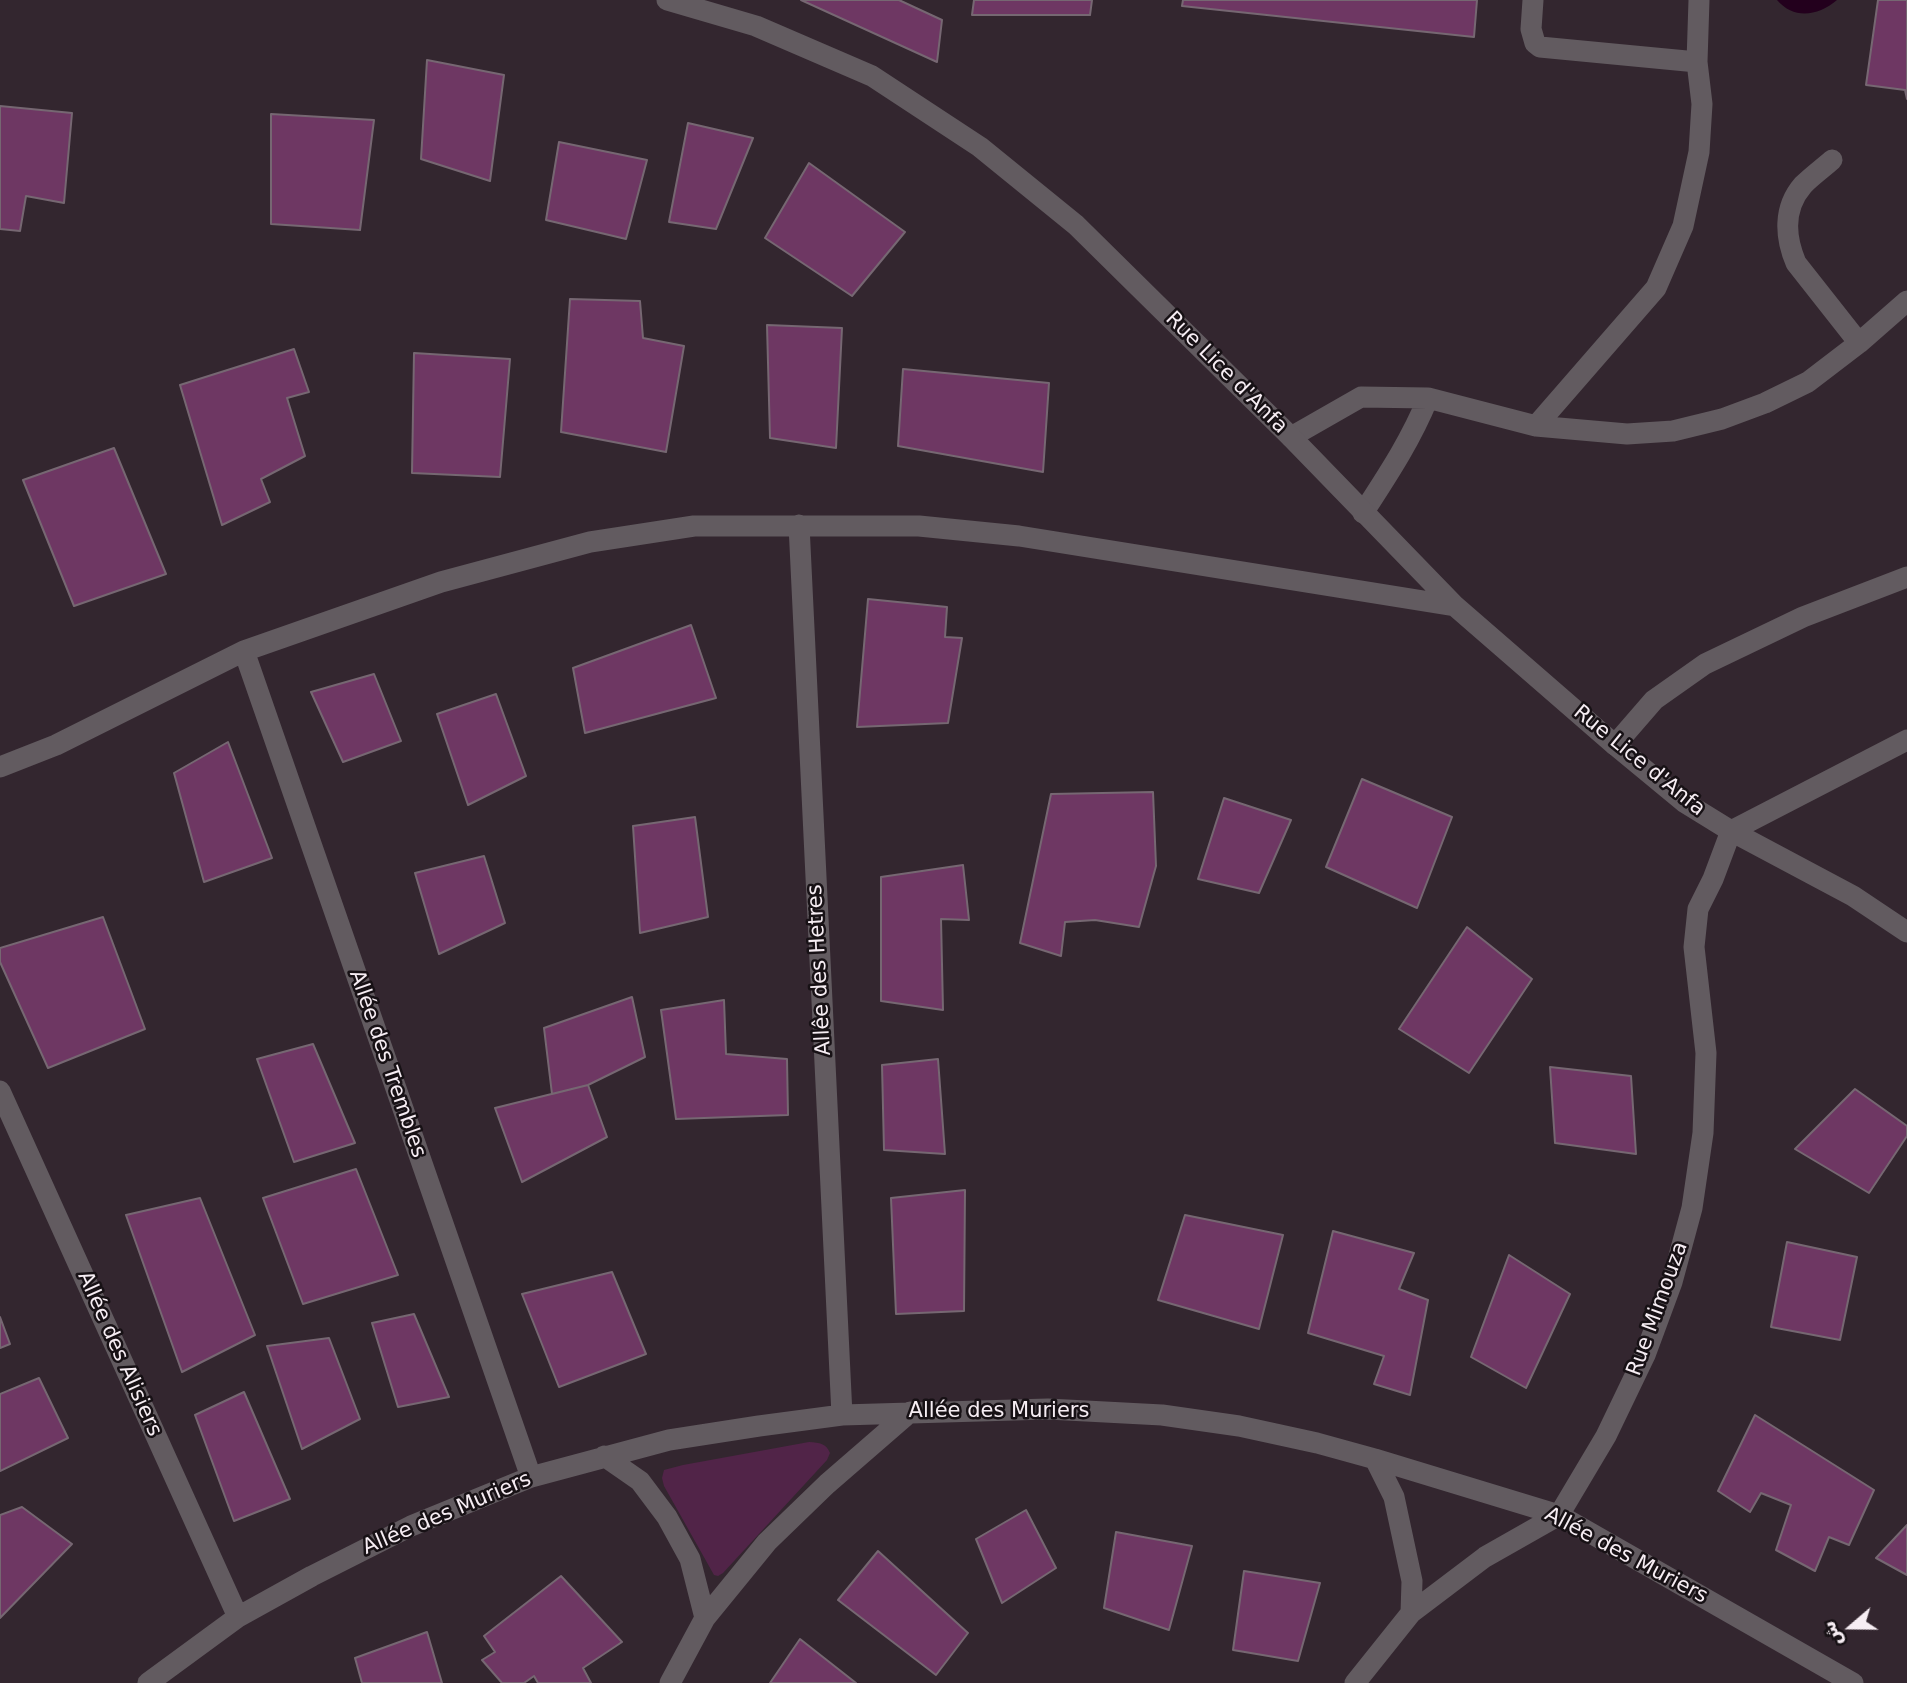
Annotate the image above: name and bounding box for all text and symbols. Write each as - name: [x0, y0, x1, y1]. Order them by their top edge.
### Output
- street label: Rue Lice d'Anfa: [1160, 307, 1292, 439]
- street label: Rue Lice d'Anfa: [1568, 700, 1710, 822]
- street label: Allêe des Hetres: [803, 884, 837, 1056]
- street label: Allée des Trembles: [343, 967, 431, 1161]
- street label: Rue Mimouza: [1622, 1238, 1694, 1380]
- street label: Allée des Alisiers: [71, 1268, 167, 1440]
- street label: Allée des Muriers: [909, 1399, 1089, 1425]
- street label: Allée des Muriers: [359, 1467, 535, 1561]
- street label: Allée des Muriers: [1540, 1502, 1712, 1610]
- north arrow: [1816, 1592, 1886, 1662]
- text: ش: [1816, 1618, 1846, 1650]

